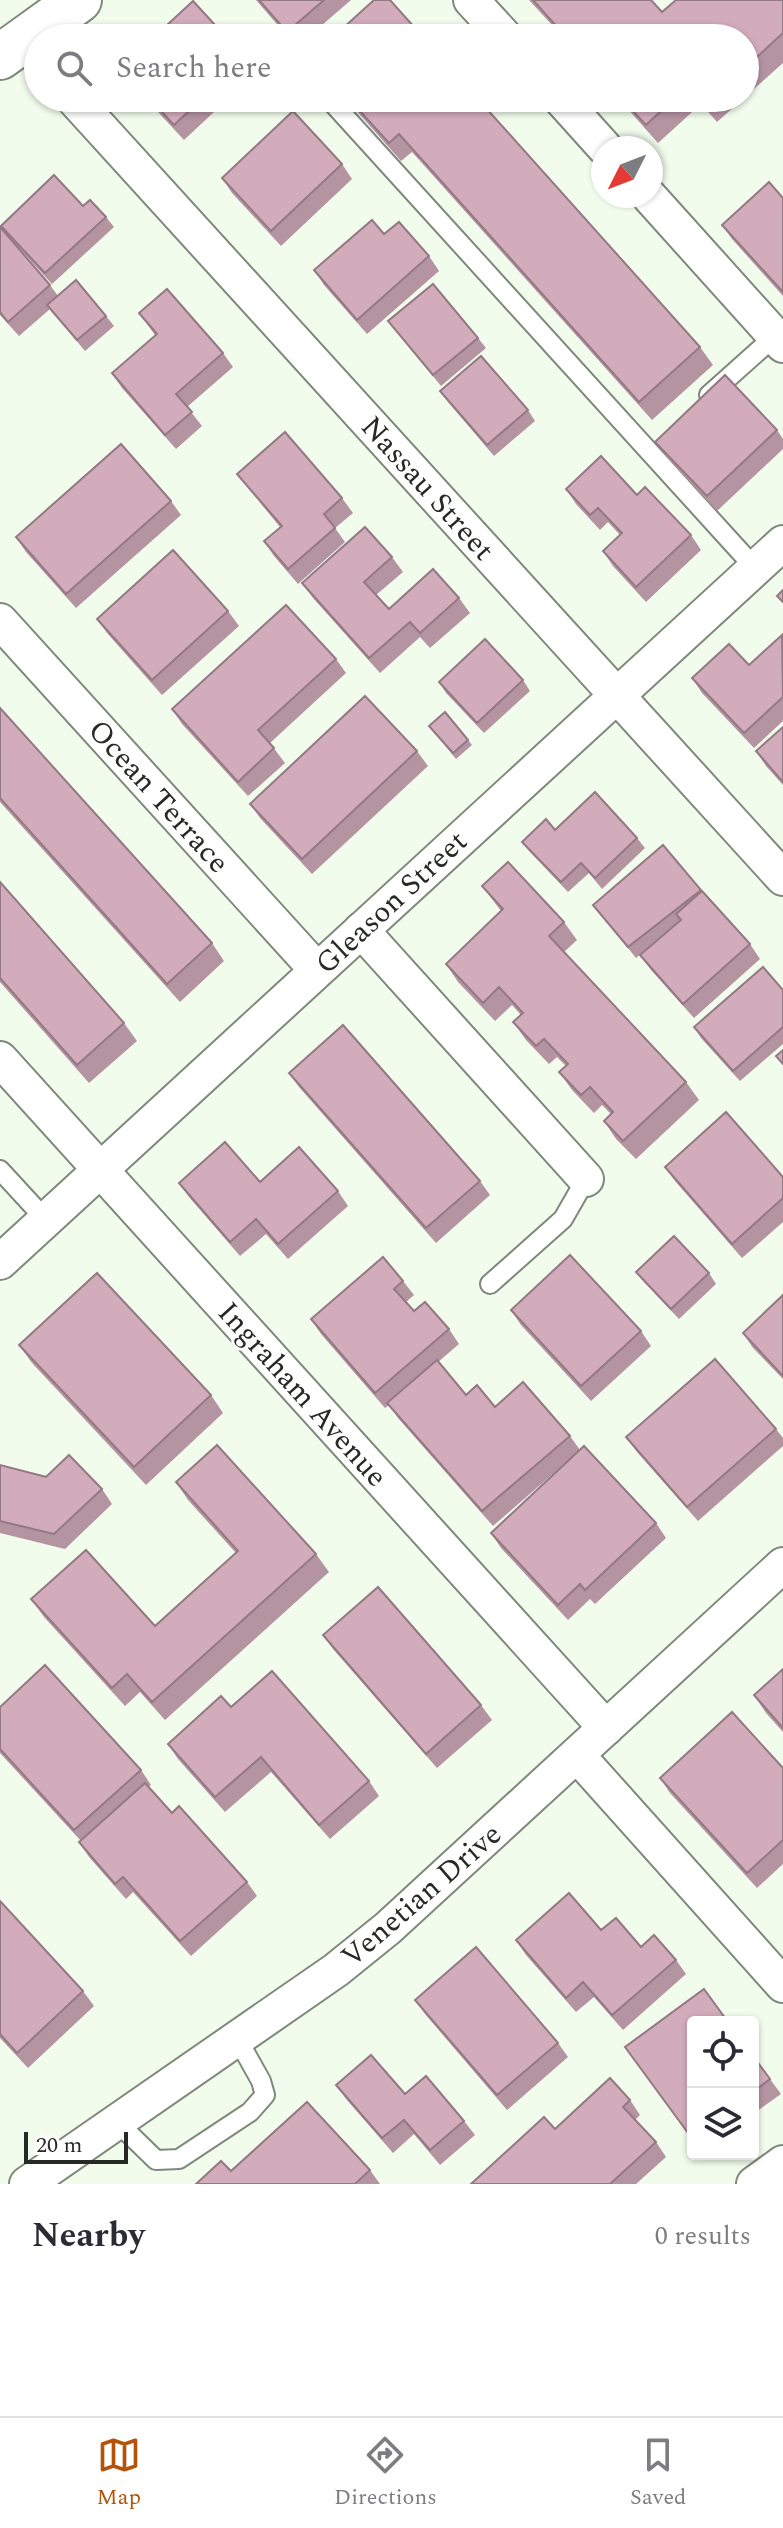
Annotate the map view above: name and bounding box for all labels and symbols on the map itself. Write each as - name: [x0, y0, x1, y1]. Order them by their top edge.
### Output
- north arrow: [591, 136, 663, 208]
- street label: Nassau Street: [349, 406, 505, 572]
- street label: Ocean Terrace: [76, 709, 240, 884]
- street label: Gleason Street: [305, 820, 478, 986]
- street label: Ingraham Avenue: [206, 1292, 398, 1498]
- street label: Venetian Drive: [331, 1813, 512, 1979]
- scale bar: [24, 2128, 128, 2164]

